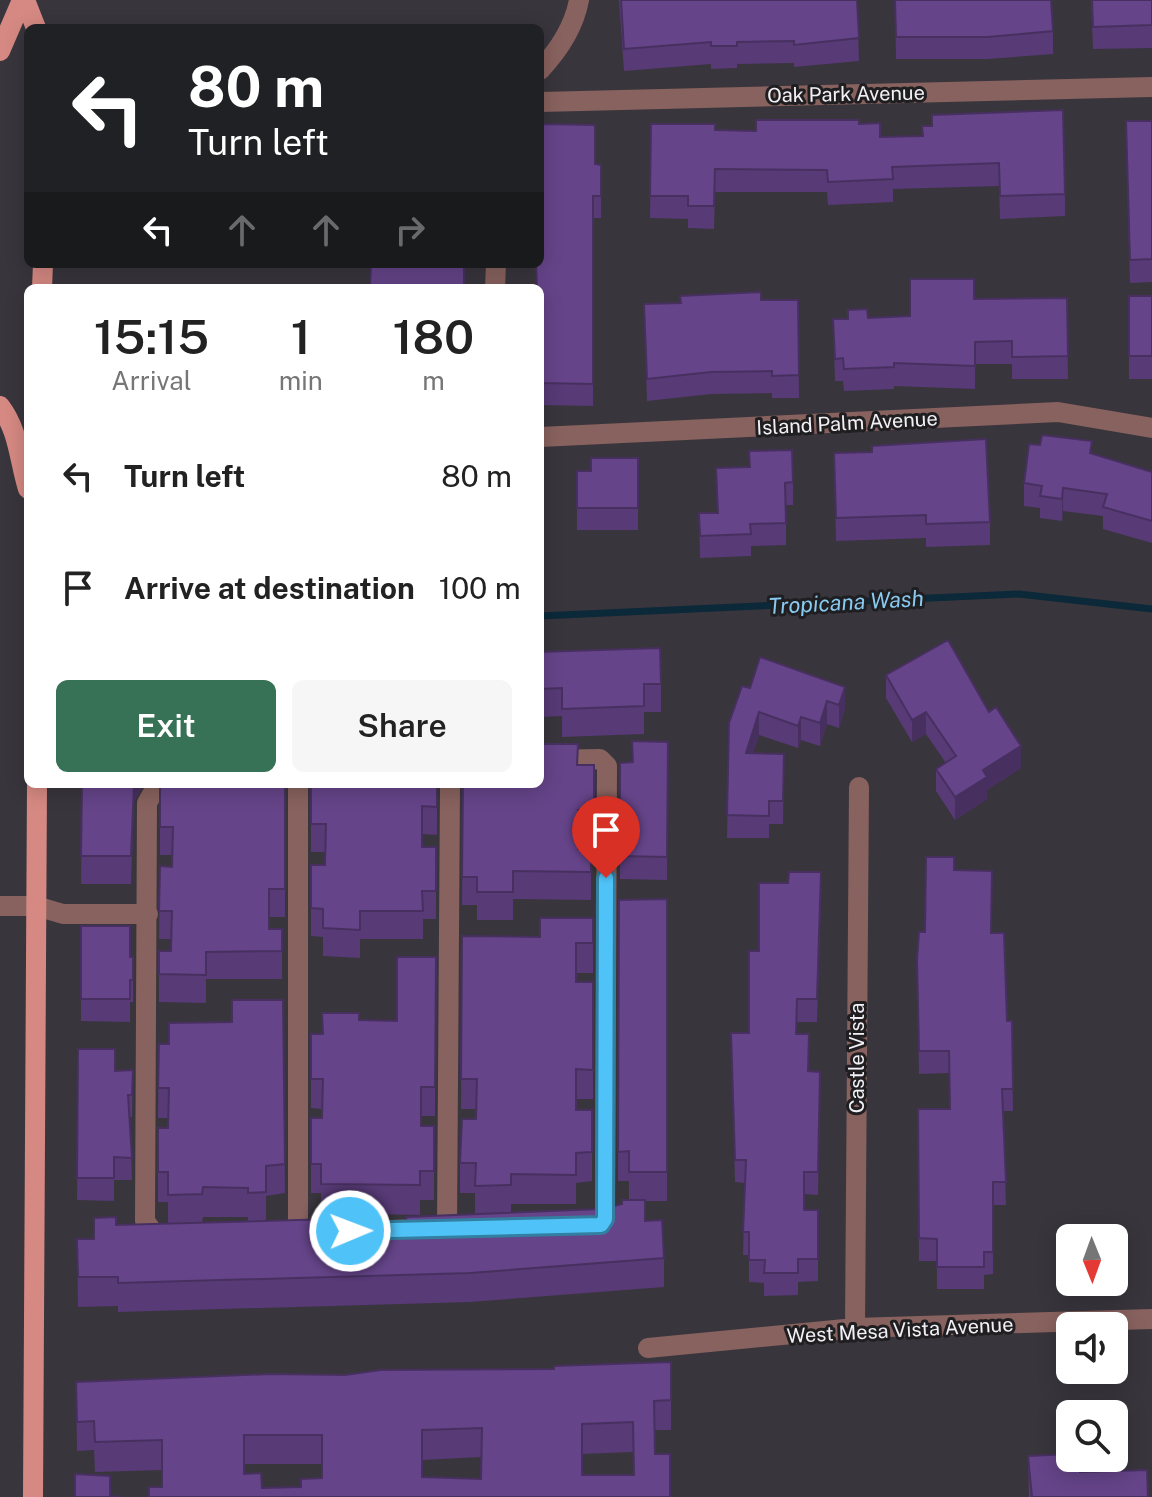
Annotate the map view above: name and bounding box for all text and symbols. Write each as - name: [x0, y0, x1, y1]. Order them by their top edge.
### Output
- text: 80 m: [188, 54, 324, 120]
- icon: left: [56, 56, 160, 160]
- street label: Oak Park Avenue: [767, 81, 925, 107]
- text: Turn left: [188, 121, 329, 163]
- icon: left: [136, 208, 180, 252]
- icon: ahead: [220, 208, 264, 252]
- icon: ahead: [304, 208, 348, 252]
- icon: right: [388, 208, 432, 252]
- text: 15:15: [94, 308, 209, 365]
- text: 1: [291, 308, 311, 365]
- text: 180: [393, 308, 474, 365]
- text: Arrival: [111, 365, 192, 396]
- text: min: [279, 365, 323, 396]
- text: m: [422, 365, 445, 396]
- street label: Island Palm Avenue: [756, 406, 938, 440]
- icon: left: [56, 454, 100, 498]
- text: Turn left: [124, 458, 245, 494]
- text: 80 m: [441, 458, 512, 494]
- icon: arrive: [56, 566, 100, 610]
- text: Arrive at destination: [124, 570, 415, 606]
- text: 100 m: [439, 570, 521, 606]
- water label: Tropicana Wash: [768, 585, 924, 619]
- button: Exit: [56, 680, 276, 772]
- button: Share: [292, 680, 512, 772]
- pin: [572, 796, 640, 878]
- icon: arrive: [584, 808, 628, 852]
- street label: Castle Vista: [845, 1003, 869, 1113]
- position arrow: [308, 1189, 392, 1273]
- north arrow: [1056, 1224, 1128, 1296]
- map controls: [1056, 1224, 1128, 1472]
- street label: West Mesa Vista Avenue: [786, 1312, 1014, 1348]
- button: sound: [1056, 1312, 1128, 1384]
- button: search: [1056, 1400, 1128, 1472]

